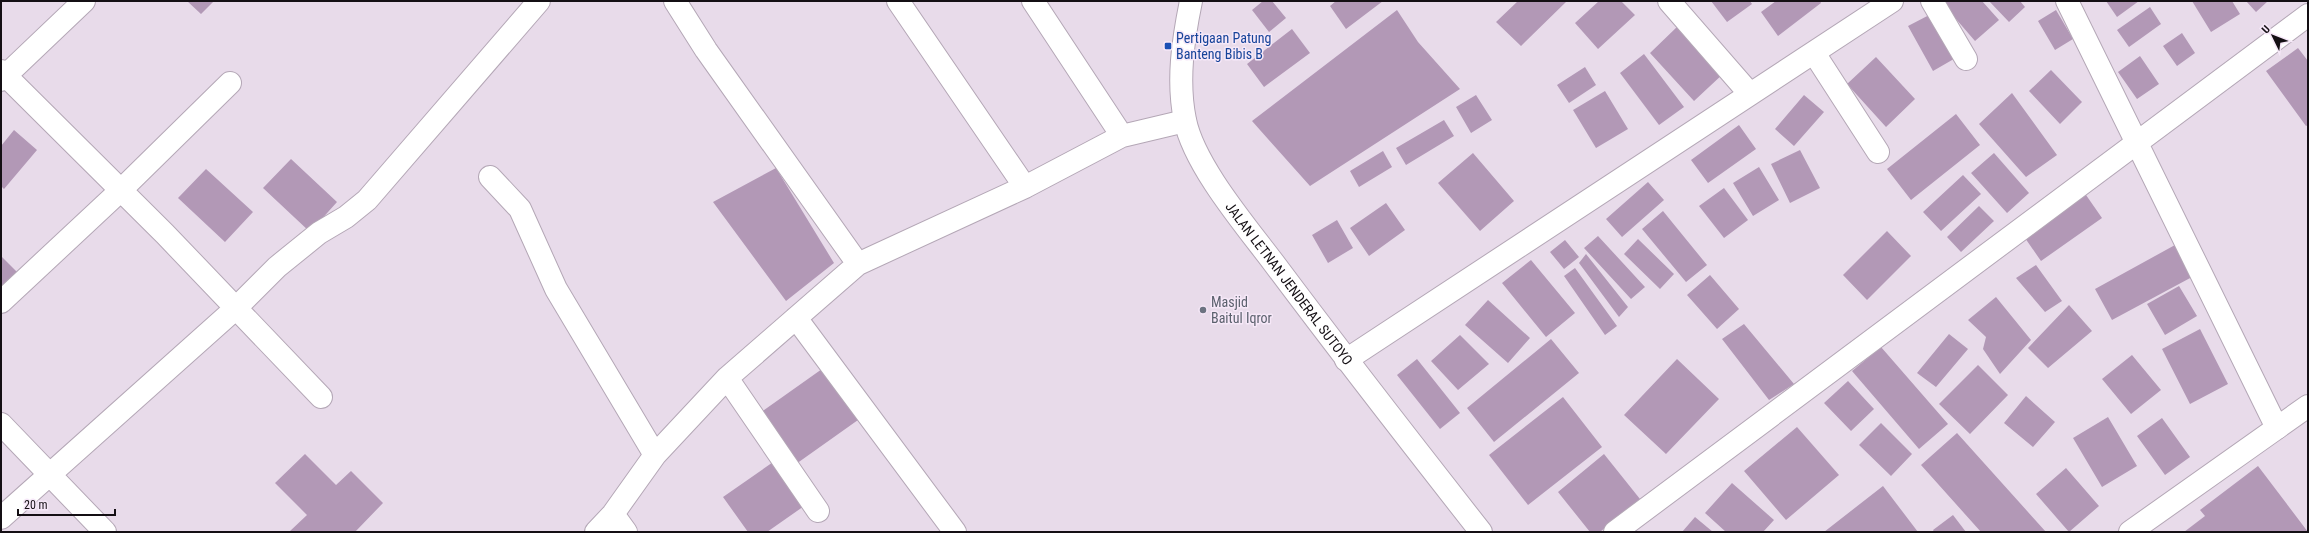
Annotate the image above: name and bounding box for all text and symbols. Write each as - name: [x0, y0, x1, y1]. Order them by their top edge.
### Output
- north arrow: [2253, 16, 2293, 56]
- text: U: [2259, 23, 2273, 36]
- place label: Pertigaan Patung Banteng Bibis B: [1176, 30, 1272, 62]
- marker: Pertigaan Patung Banteng Bibis B: [1163, 41, 1173, 51]
- street label: JALAN LETNAN JENDERAL SUTOYO: [1222, 199, 1356, 368]
- place label: Masjid Baitul Iqror: [1211, 294, 1272, 326]
- marker: Masjid Baitul Iqror: [1198, 305, 1208, 315]
- scale bar: [18, 491, 115, 517]
- text: 20 m: [24, 498, 48, 512]

